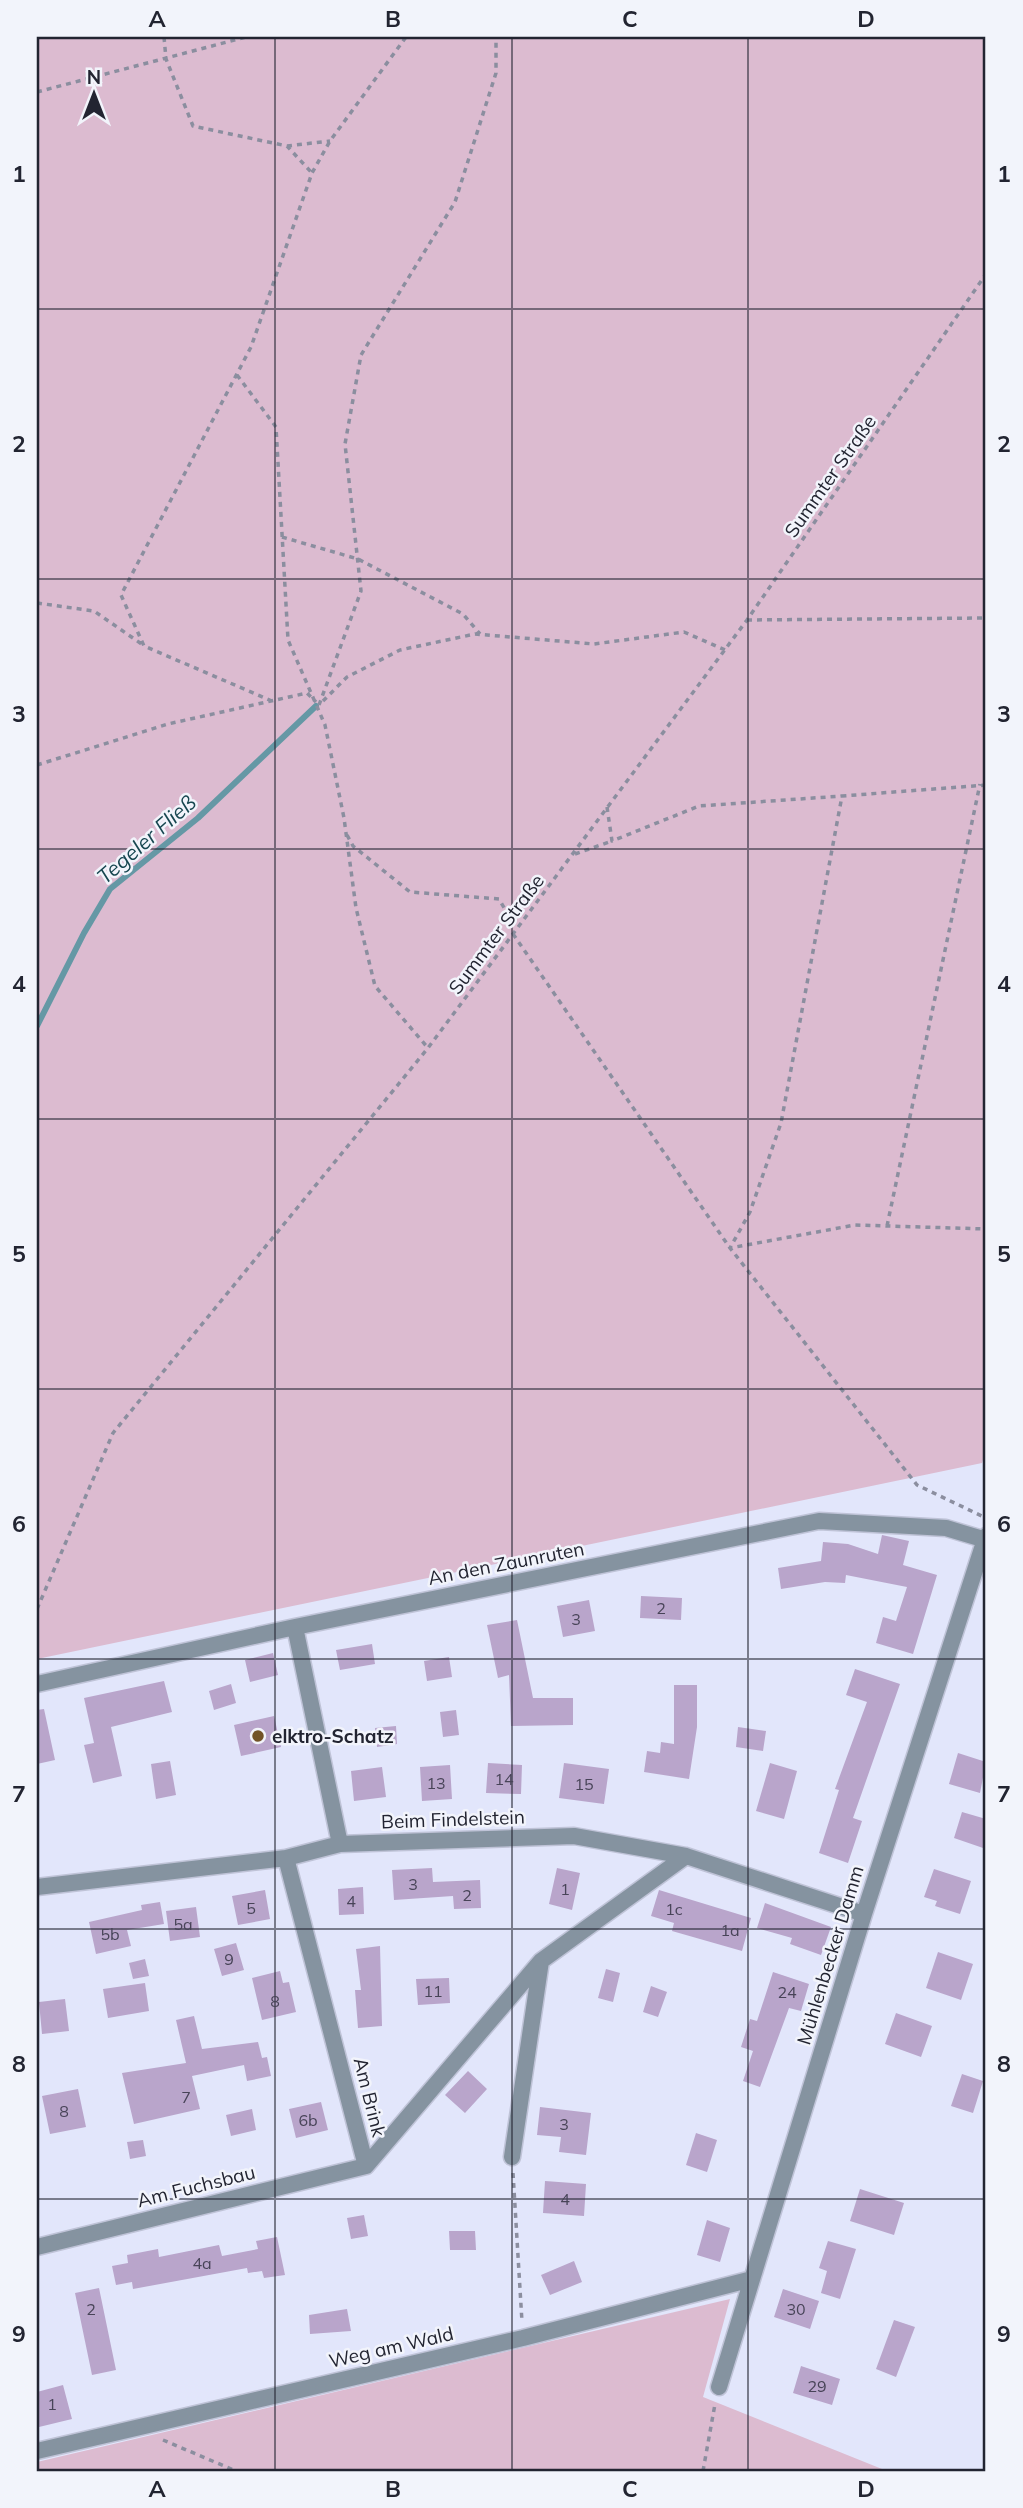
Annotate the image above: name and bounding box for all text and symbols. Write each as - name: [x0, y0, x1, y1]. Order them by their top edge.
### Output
- text: A: [148, 4, 166, 33]
- text: B: [385, 4, 401, 33]
- text: C: [622, 4, 638, 33]
- text: D: [857, 4, 875, 33]
- north arrow: [60, 60, 130, 130]
- text: N: [87, 65, 101, 89]
- text: 1: [12, 159, 26, 188]
- text: 1: [997, 159, 1011, 188]
- street label: Summter Straße: [779, 410, 881, 542]
- text: 2: [12, 429, 26, 458]
- text: 2: [997, 429, 1011, 458]
- text: 3: [12, 699, 26, 728]
- text: 3: [997, 699, 1011, 728]
- water label: Tegeler Fließ: [91, 789, 201, 889]
- street label: Summter Straße: [443, 869, 549, 999]
- text: 4: [12, 969, 26, 998]
- text: 4: [997, 969, 1011, 998]
- text: 5: [12, 1239, 26, 1268]
- text: 5: [997, 1239, 1011, 1268]
- text: 6: [12, 1509, 26, 1538]
- text: 6: [997, 1509, 1011, 1538]
- street label: An den Zaunruten: [426, 1536, 586, 1590]
- house number: 2: [656, 1598, 666, 1618]
- house number: 3: [571, 1609, 581, 1629]
- place label: elktro-Schatz: [272, 1724, 394, 1748]
- marker: elktro-Schatz: [250, 1728, 266, 1744]
- house number: 14: [494, 1769, 514, 1789]
- house number: 13: [426, 1773, 446, 1793]
- house number: 15: [574, 1774, 594, 1794]
- text: 7: [12, 1779, 26, 1808]
- text: 7: [997, 1779, 1011, 1808]
- street label: Beim Findelstein: [381, 1804, 525, 1834]
- street label: Mühlenbecker Damm: [791, 1862, 869, 2048]
- house number: 3: [408, 1874, 418, 1894]
- house number: 1: [560, 1879, 570, 1899]
- house number: 2: [462, 1885, 472, 1905]
- house number: 4: [346, 1891, 356, 1911]
- house number: 5: [246, 1898, 256, 1918]
- house number: 1c: [665, 1899, 683, 1919]
- house number: 5a: [173, 1914, 193, 1934]
- house number: 1a: [720, 1920, 740, 1940]
- house number: 5b: [100, 1924, 120, 1944]
- house number: 9: [224, 1949, 234, 1969]
- house number: 11: [423, 1981, 443, 2001]
- house number: 24: [777, 1982, 797, 2002]
- house number: 8: [270, 1991, 280, 2011]
- text: 8: [12, 2049, 26, 2078]
- text: 8: [997, 2049, 1011, 2078]
- street label: Am Brink: [349, 2055, 391, 2139]
- house number: 7: [181, 2087, 191, 2107]
- house number: 8: [59, 2101, 69, 2121]
- house number: 6b: [298, 2110, 318, 2130]
- house number: 3: [559, 2114, 569, 2134]
- street label: Am Fuchsbau: [135, 2160, 257, 2212]
- house number: 4: [560, 2189, 570, 2209]
- house number: 4a: [192, 2253, 212, 2273]
- house number: 2: [86, 2299, 96, 2319]
- house number: 30: [786, 2299, 806, 2319]
- text: 9: [12, 2319, 26, 2348]
- text: 9: [997, 2319, 1011, 2348]
- street label: Weg am Wald: [326, 2321, 456, 2373]
- house number: 29: [807, 2376, 827, 2396]
- house number: 1: [47, 2394, 57, 2414]
- text: A: [148, 2474, 166, 2503]
- text: B: [385, 2474, 401, 2503]
- text: C: [622, 2474, 638, 2503]
- text: D: [857, 2474, 875, 2503]

